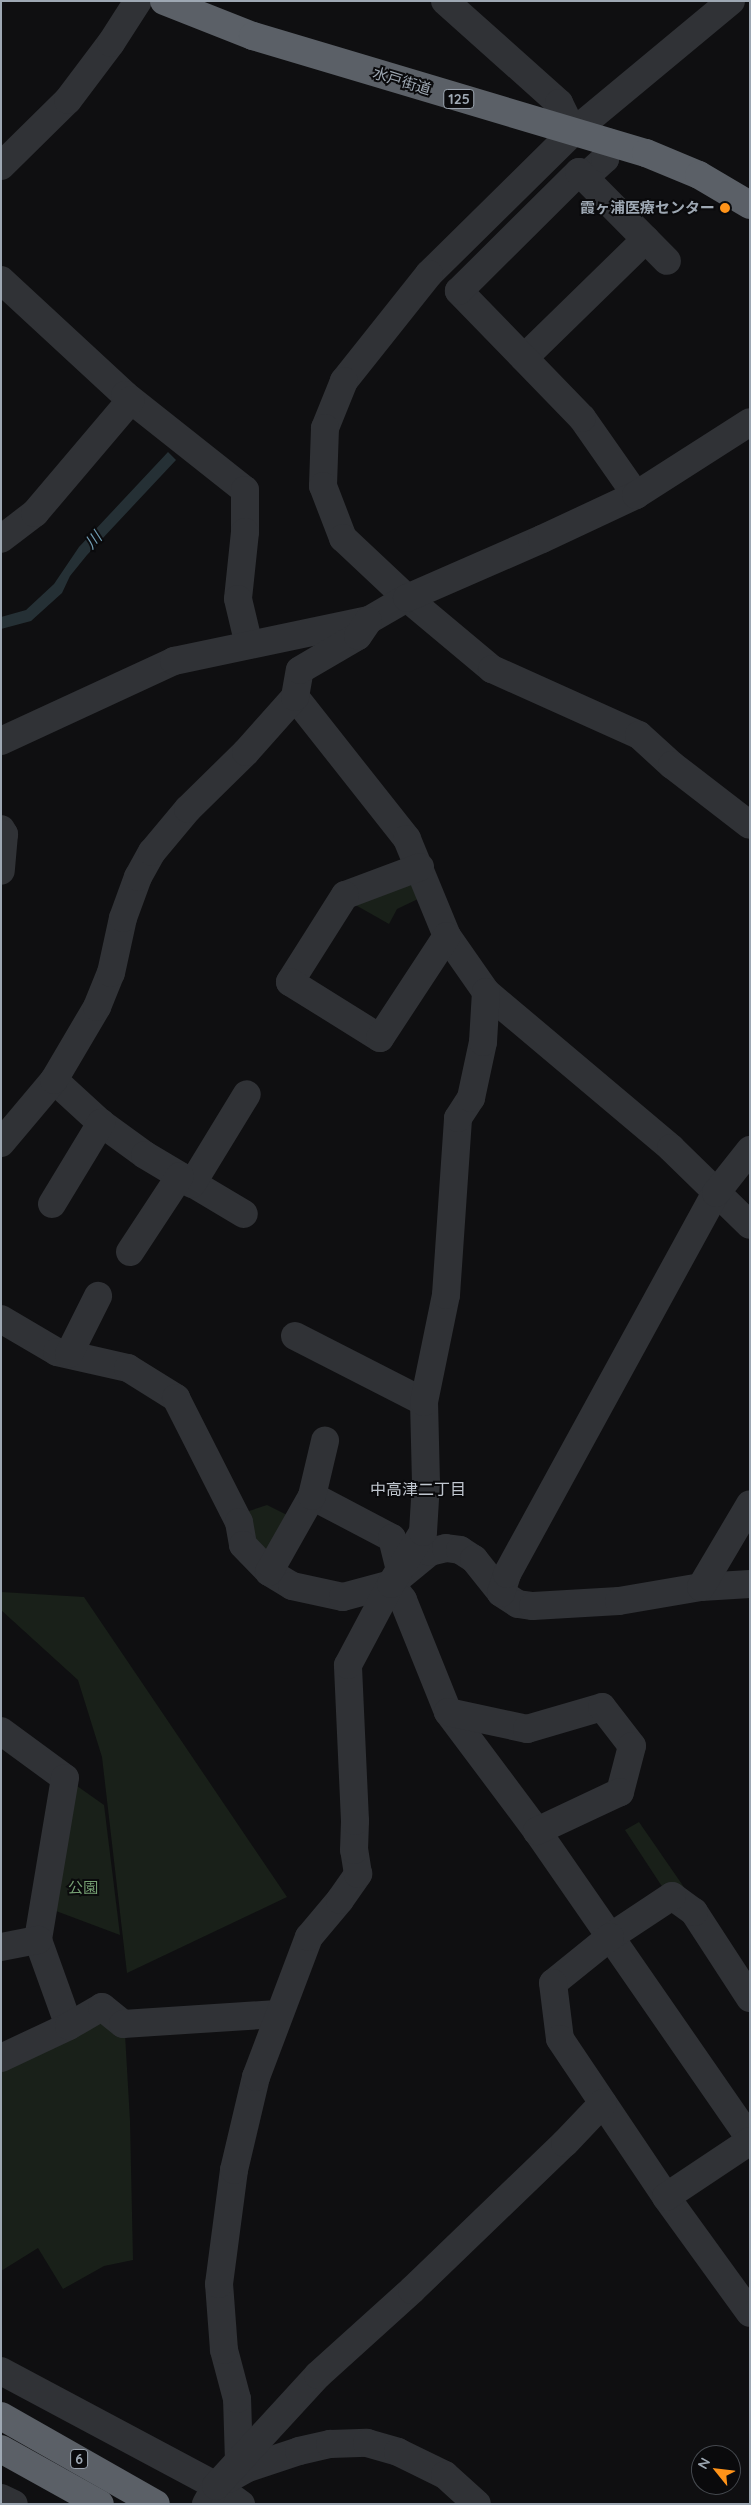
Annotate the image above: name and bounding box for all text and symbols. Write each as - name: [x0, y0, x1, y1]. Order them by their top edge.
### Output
- street label: 水戸街道: [371, 64, 433, 98]
- road number: 125: [443, 88, 475, 110]
- place label: 霞ヶ浦医療センター: [580, 199, 715, 217]
- marker: 霞ヶ浦医療センター: [719, 202, 731, 214]
- water label: 川: [81, 528, 105, 552]
- district label: 中高津二丁目: [370, 1479, 466, 1499]
- park label: 公園: [68, 1879, 98, 1897]
- north arrow: [691, 2445, 741, 2495]
- road number: 6: [69, 2448, 89, 2470]
- text: N: [693, 2454, 714, 2472]

